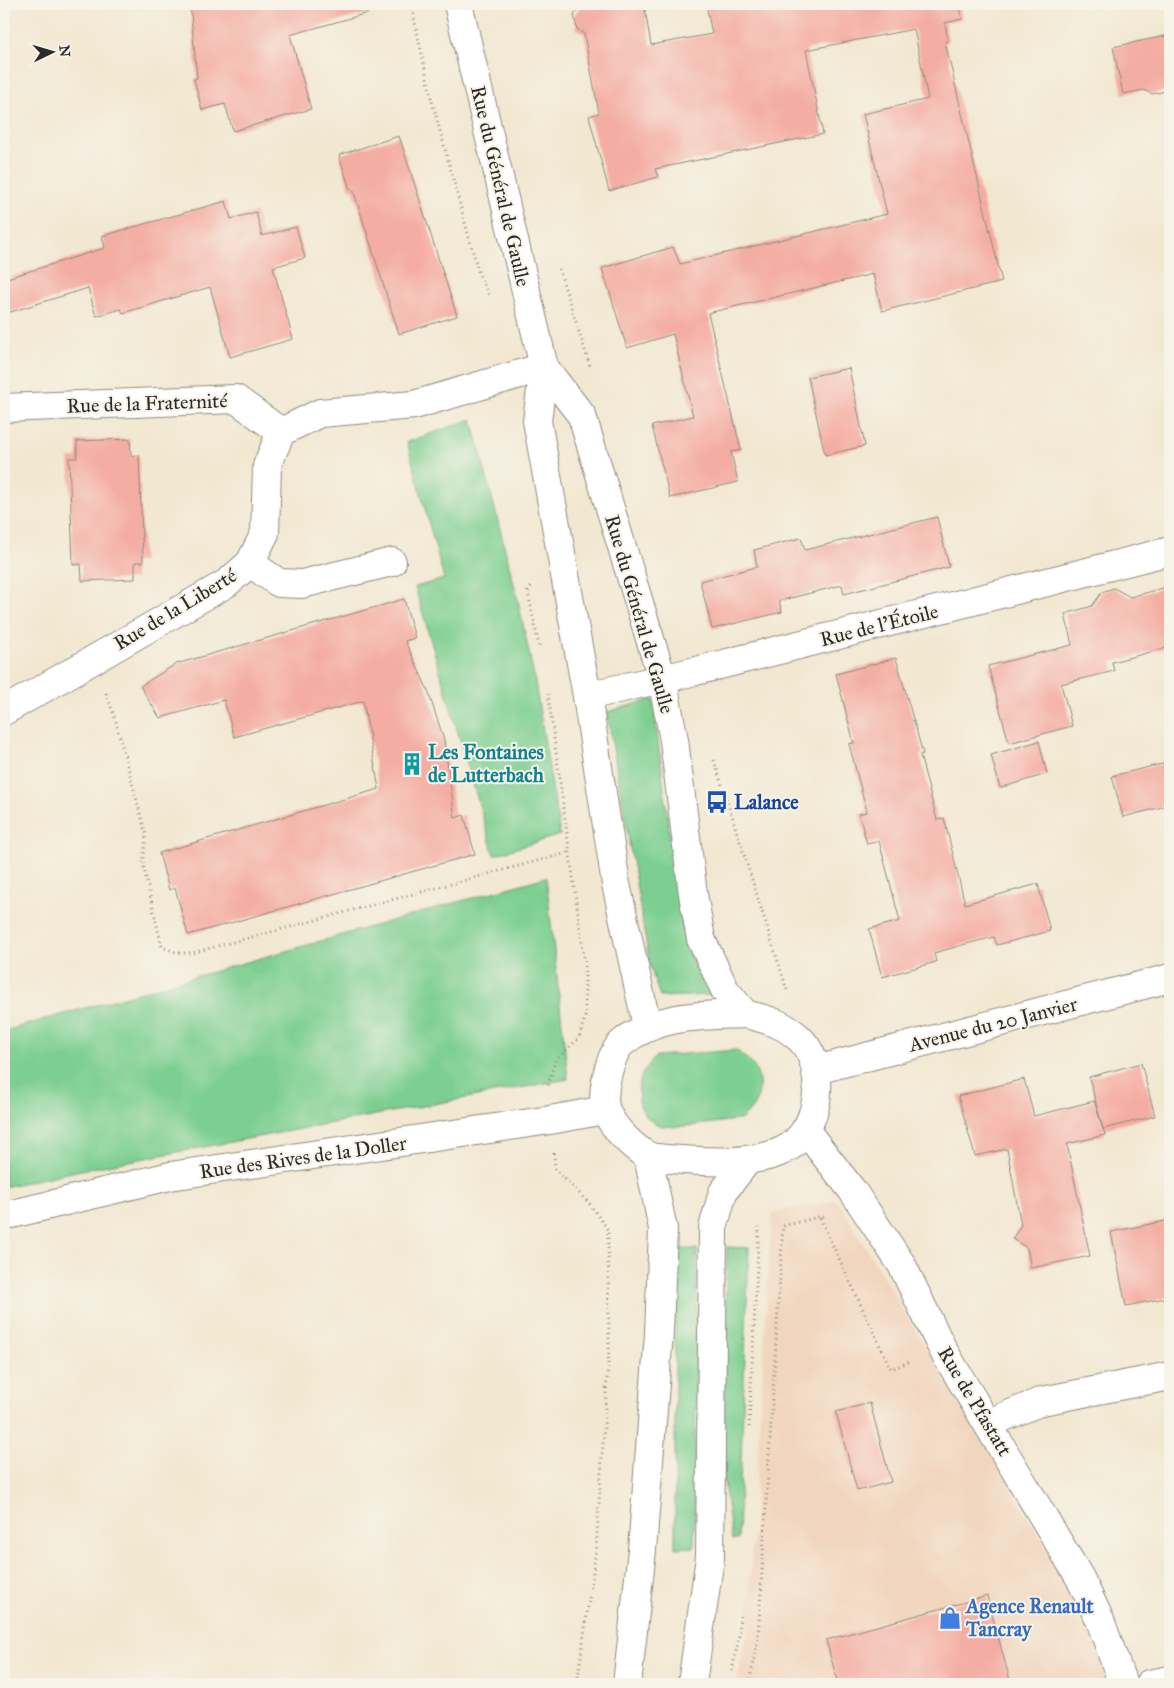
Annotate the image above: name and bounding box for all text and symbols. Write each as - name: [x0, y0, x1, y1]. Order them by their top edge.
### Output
- north arrow: [28, 28, 78, 78]
- text: N: [55, 44, 73, 58]
- street label: Rue du Général de Gaulle: [466, 83, 536, 289]
- street label: Rue de la Fraternité: [66, 388, 229, 418]
- street label: Rue du Général de Gaulle: [600, 512, 680, 716]
- street label: Rue de la Liberté: [109, 563, 241, 655]
- street label: Rue de l'Étoile: [817, 597, 941, 651]
- place label: Les Fontaines de Lutterbach: [428, 740, 545, 787]
- building icon: Les Fontaines de Lutterbach: [399, 751, 425, 777]
- bus stop icon: Lalance: [704, 789, 730, 815]
- place label: Lalance: [734, 790, 799, 814]
- street label: Avenue du 20 Janvier: [905, 991, 1080, 1058]
- street label: Rue des Rives de la Doller: [198, 1130, 409, 1183]
- street label: Rue de Pfastatt: [933, 1342, 1017, 1460]
- place label: Agence Renault Tancray: [964, 1594, 1095, 1642]
- shop icon: Agence Renault Tancray: [937, 1605, 963, 1631]

